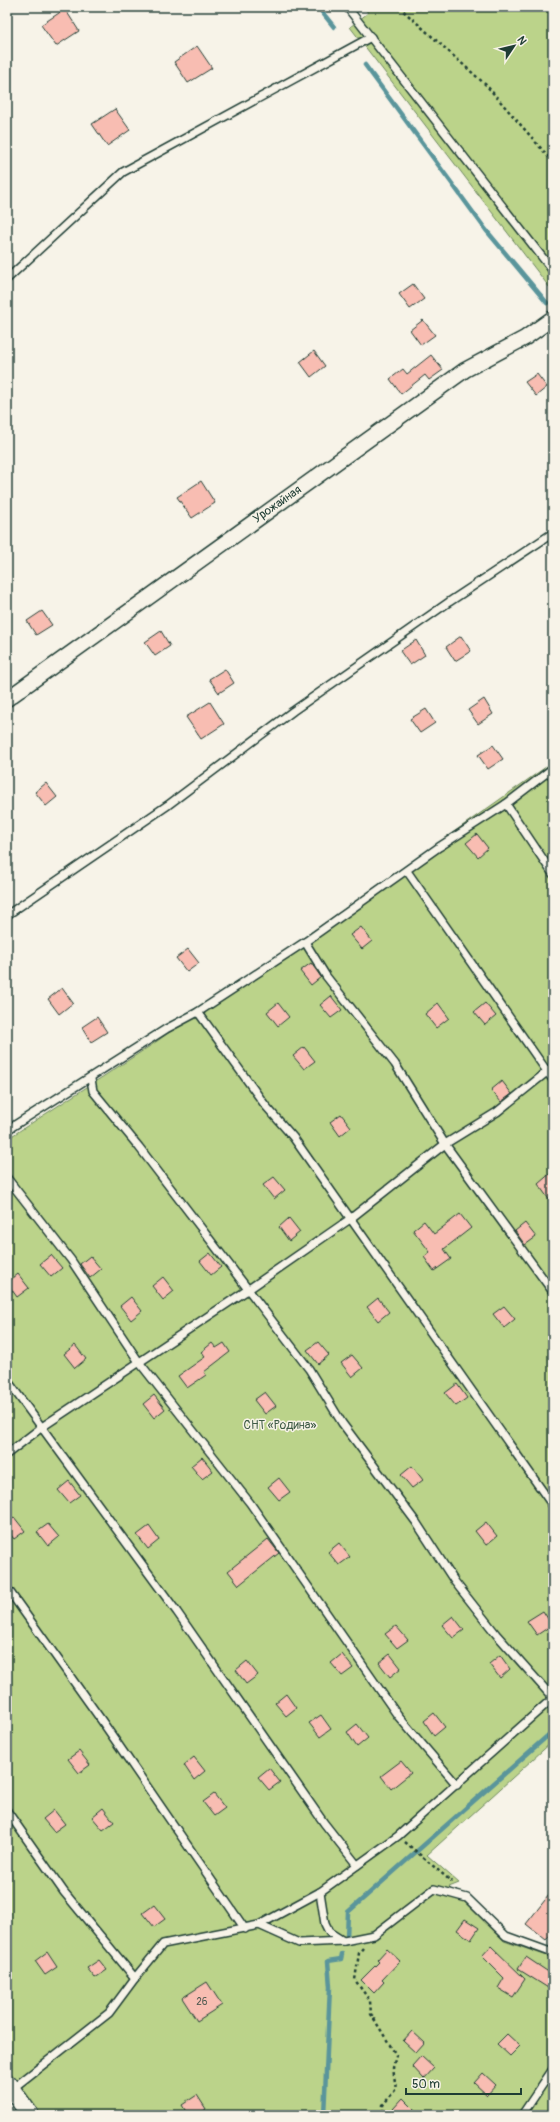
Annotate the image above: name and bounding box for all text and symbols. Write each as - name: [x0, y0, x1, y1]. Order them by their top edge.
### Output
- north arrow: [494, 26, 534, 66]
- text: N: [514, 34, 530, 48]
- street label: Урожайная: [250, 482, 305, 526]
- park label: СНТ «Родина»: [244, 1418, 316, 1433]
- house number: 26: [196, 1996, 208, 2008]
- scale bar: [406, 2070, 521, 2096]
- text: 50 m: [412, 2077, 440, 2092]

